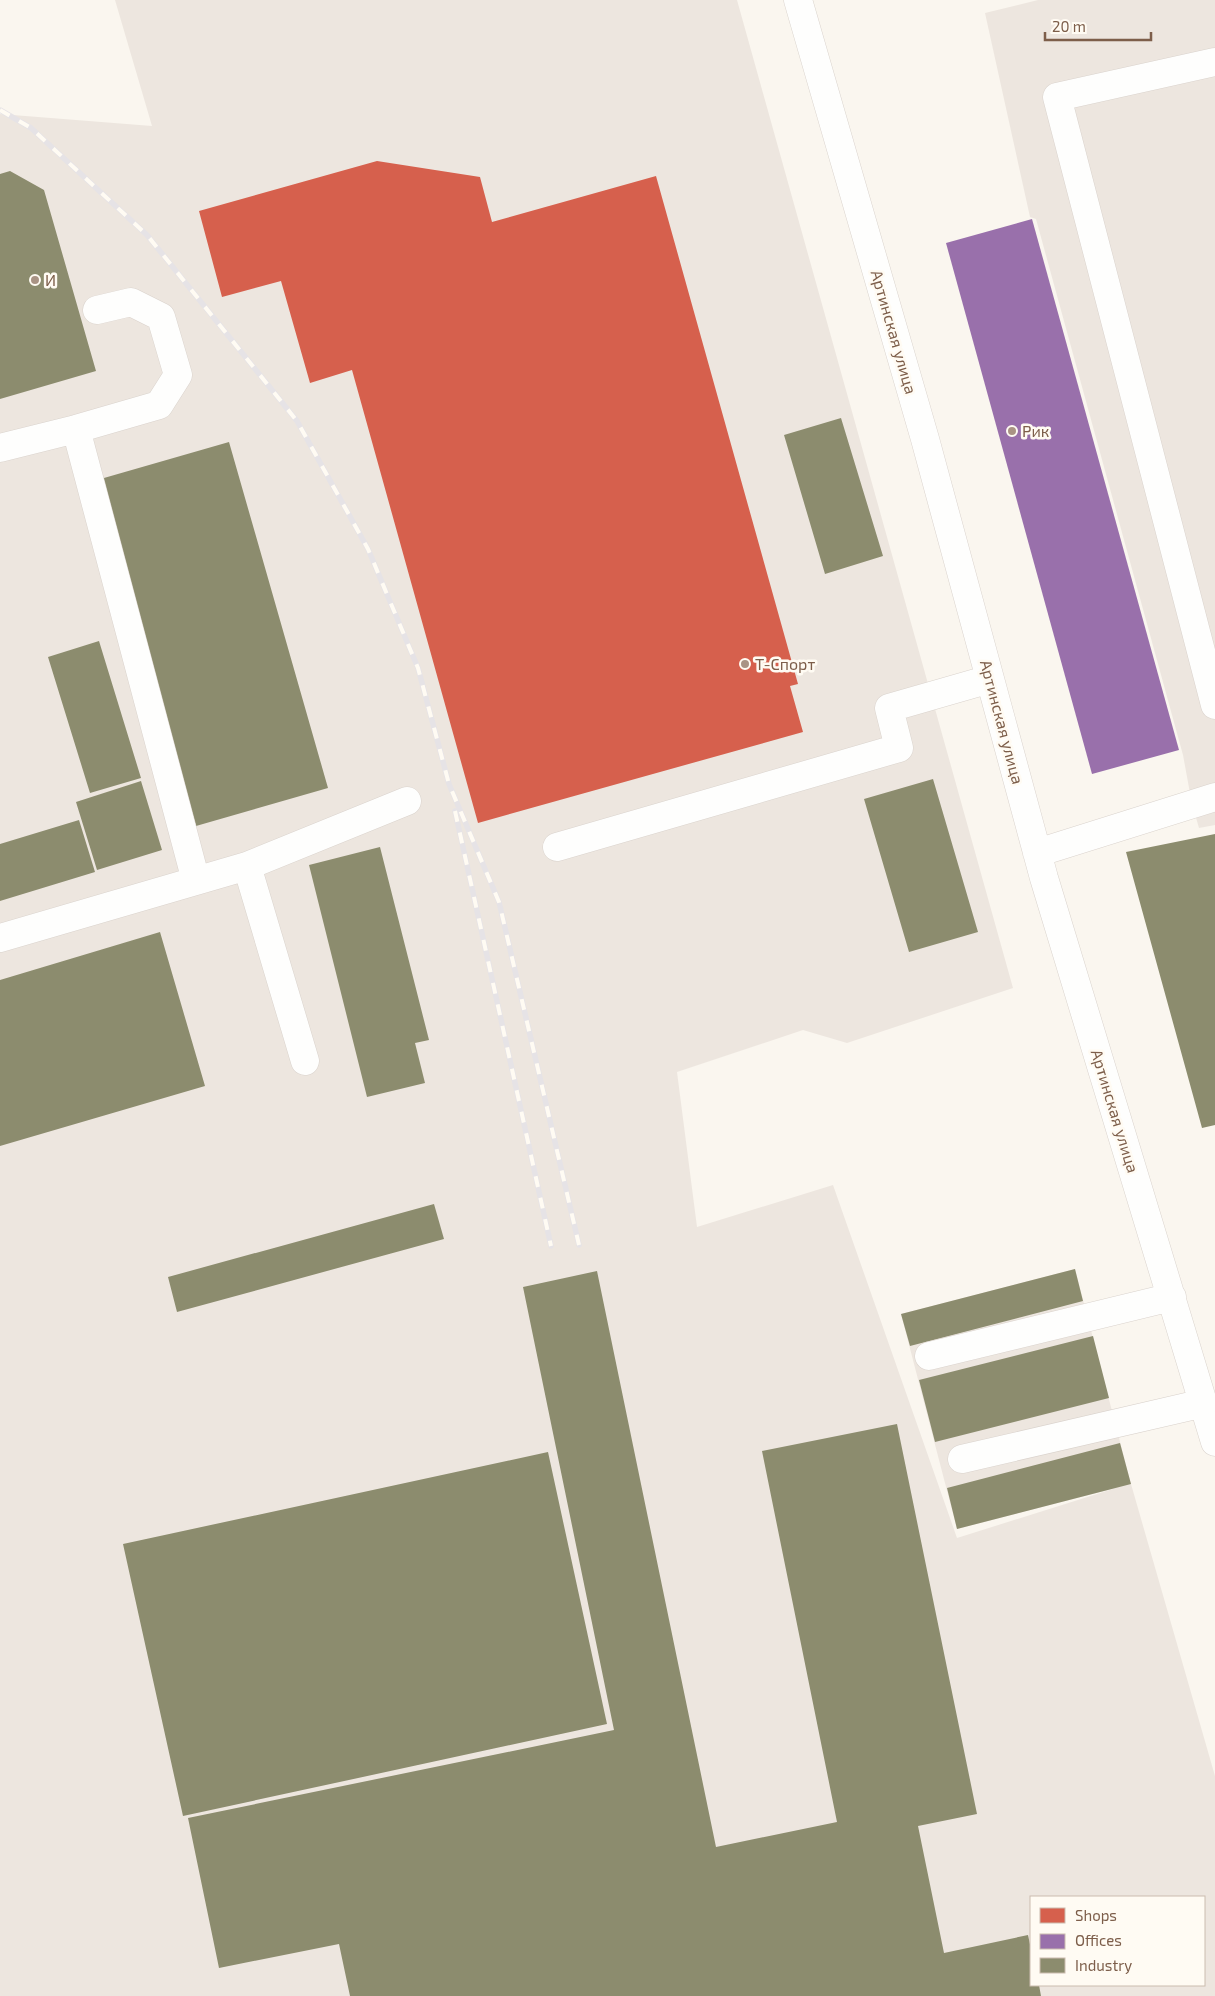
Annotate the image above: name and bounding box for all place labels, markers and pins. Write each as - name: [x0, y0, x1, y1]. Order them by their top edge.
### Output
- place label: И: [45, 270, 56, 289]
- marker: И: [29, 274, 41, 286]
- place label: Рик: [1022, 421, 1050, 440]
- marker: Рик: [1006, 425, 1018, 437]
- place label: Т-Спорт: [755, 654, 815, 673]
- marker: Т-Спорт: [739, 658, 751, 670]

